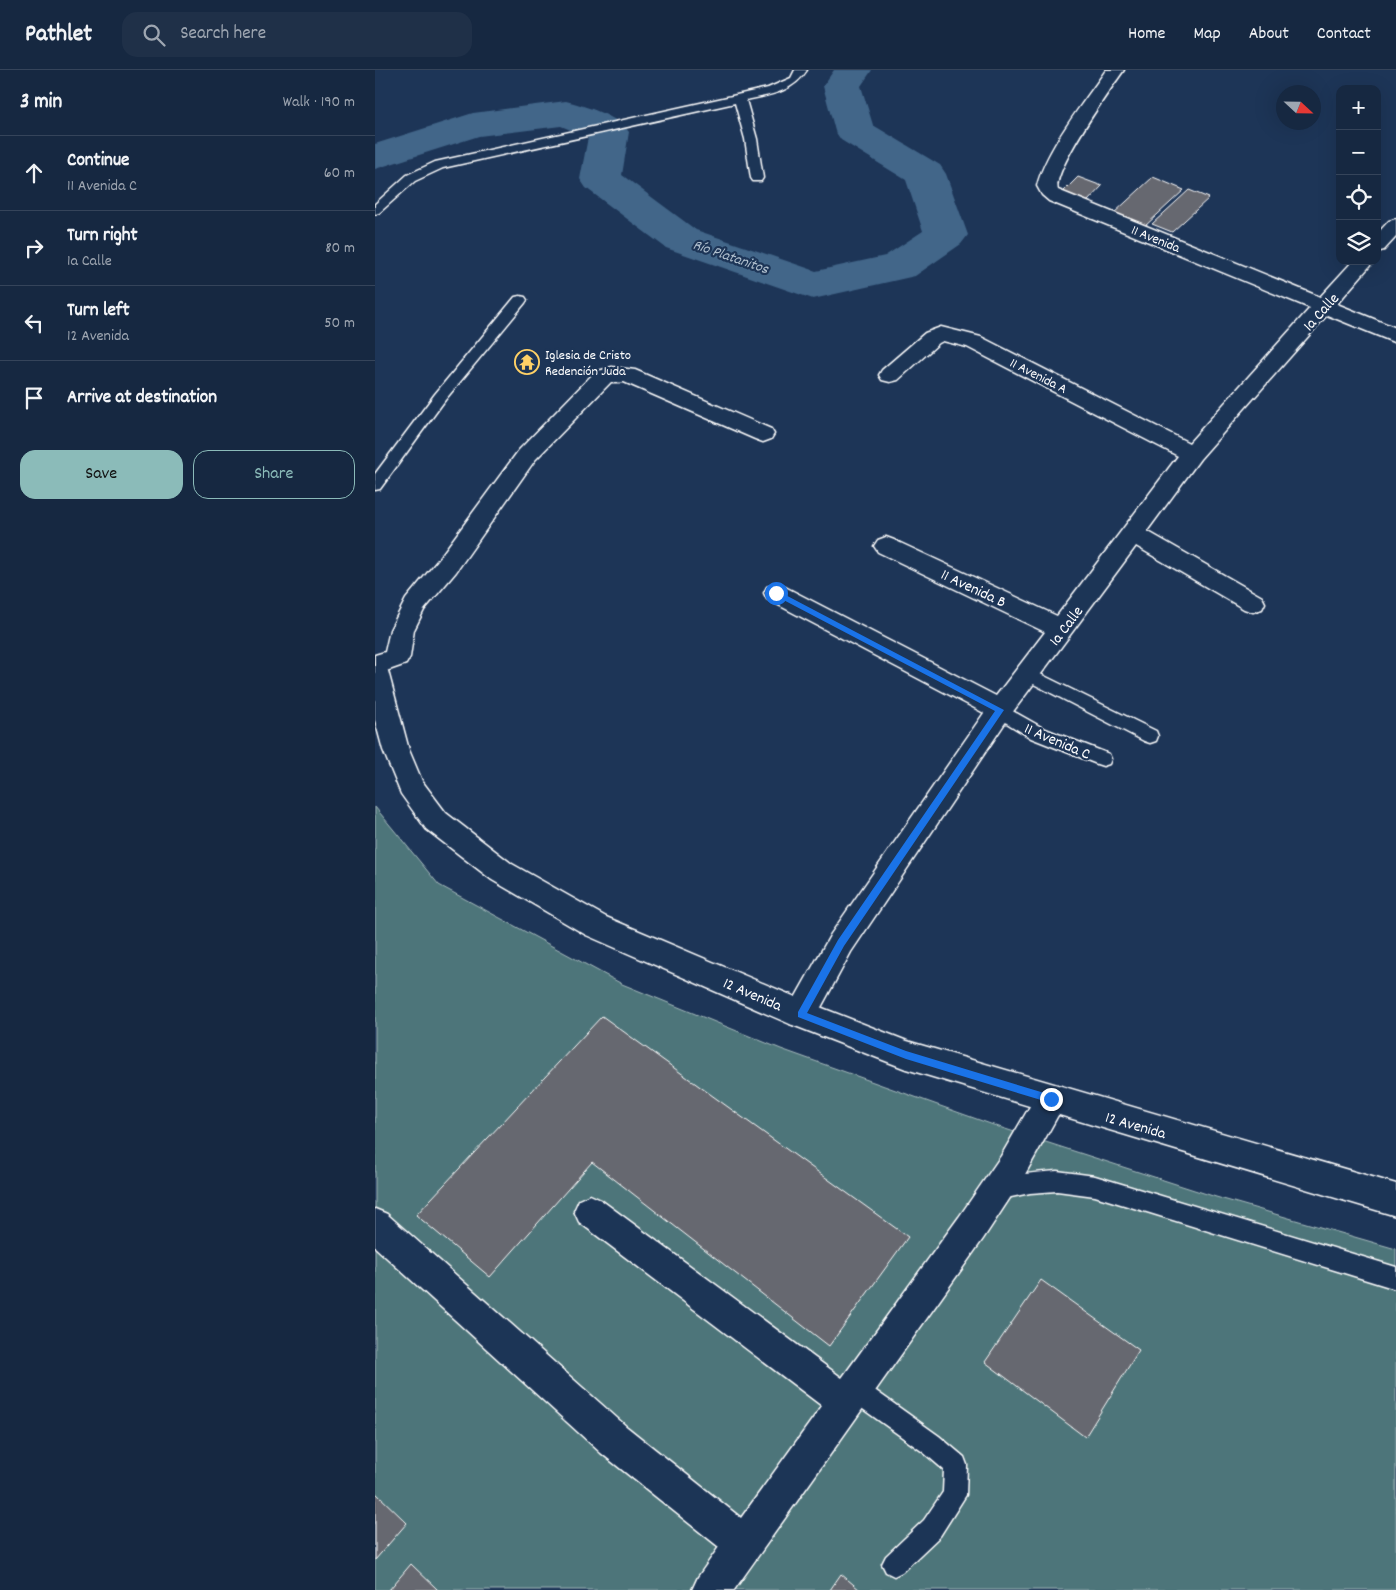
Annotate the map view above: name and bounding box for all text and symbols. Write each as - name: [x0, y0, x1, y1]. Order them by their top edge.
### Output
- search box: [122, 12, 472, 57]
- text: Pathlet: [25, 18, 92, 52]
- icon: search: [140, 21, 168, 49]
- text: Search here: [180, 21, 266, 48]
- text: Home: [1128, 22, 1165, 47]
- text: Map: [1193, 22, 1221, 47]
- text: About: [1249, 22, 1289, 47]
- text: Contact: [1317, 22, 1371, 47]
- north arrow: [1276, 85, 1321, 130]
- map controls: [1336, 85, 1381, 265]
- button: +: [1336, 85, 1381, 130]
- text: 3 min: [20, 88, 62, 118]
- text: Walk · 190 m: [283, 91, 355, 114]
- button: −: [1336, 130, 1381, 175]
- text: Continue: [67, 148, 129, 175]
- icon: ahead: [20, 159, 48, 187]
- text: 60 m: [324, 162, 355, 185]
- text: 11 Avenida C: [67, 175, 137, 198]
- button: locate: [1336, 175, 1381, 220]
- button: layers: [1336, 220, 1381, 265]
- street label: 11 Avenida: [1128, 221, 1183, 259]
- text: Turn right: [67, 223, 138, 250]
- icon: right: [20, 234, 48, 262]
- water label: Río Platanitos: [690, 235, 772, 281]
- text: 80 m: [325, 237, 355, 260]
- text: 1a Calle: [67, 250, 112, 273]
- street label: 1a Calle: [1298, 288, 1345, 337]
- text: Turn left: [67, 298, 130, 325]
- icon: left: [20, 309, 48, 337]
- text: 50 m: [324, 312, 355, 335]
- text: 12 Avenida: [67, 325, 129, 348]
- place label: Iglesia de Cristo Redención Juda: [545, 346, 631, 382]
- temple icon: Iglesia de Cristo Redención Juda: [514, 349, 540, 375]
- street label: 11 Avenida A: [1006, 354, 1071, 400]
- icon: arrive: [20, 384, 48, 412]
- text: Arrive at destination: [67, 385, 217, 412]
- button: Save: [20, 450, 183, 499]
- button: Share: [193, 450, 355, 499]
- street label: 11 Avenida B: [936, 564, 1009, 614]
- route start: [765, 582, 788, 605]
- street label: 1a Calle: [1044, 602, 1090, 651]
- street label: 11 Avenida C: [1020, 718, 1094, 767]
- street label: 12 Avenida: [719, 973, 785, 1018]
- route end: [1040, 1088, 1063, 1111]
- street label: 12 Avenida: [1102, 1107, 1169, 1146]

